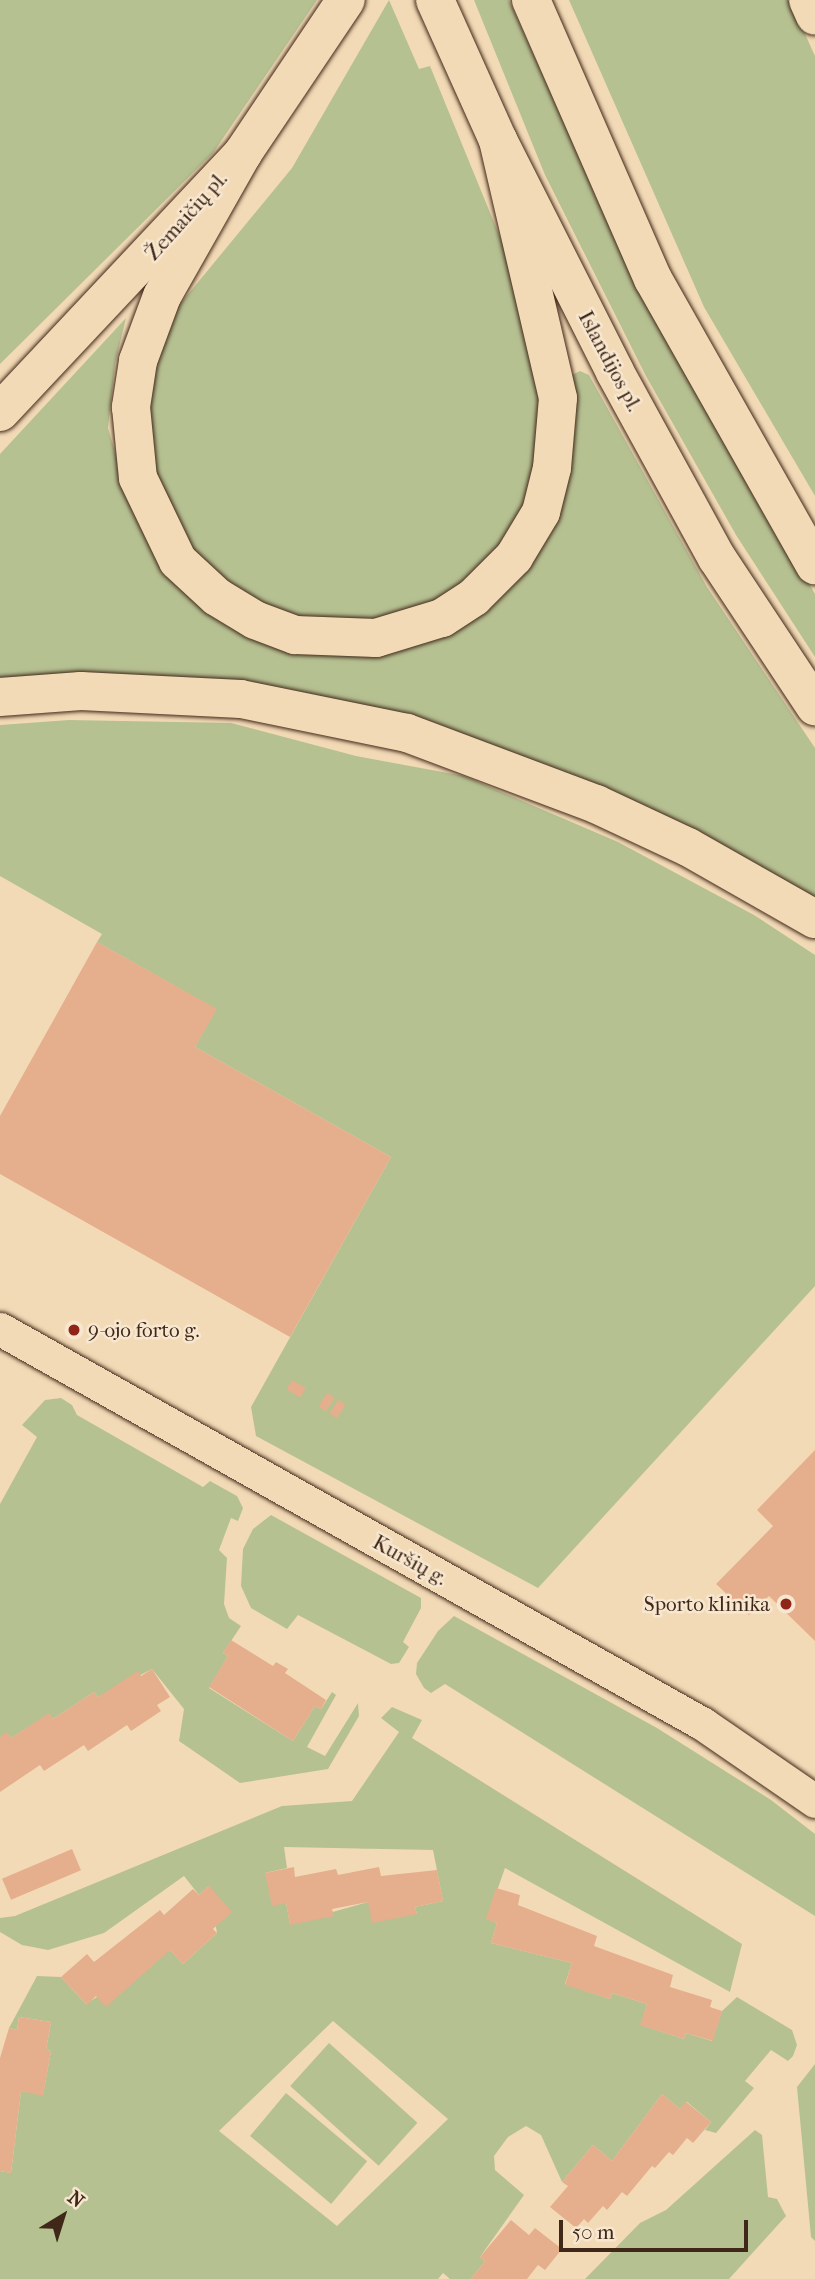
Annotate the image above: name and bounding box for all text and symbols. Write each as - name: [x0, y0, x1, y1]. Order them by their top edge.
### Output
- street label: Žemaičių pl.: [140, 166, 232, 266]
- street label: Islandijos pl.: [573, 306, 647, 416]
- place label: 9-ojo forto g.: [88, 1317, 199, 1343]
- marker: 9-ojo forto g.: [66, 1322, 82, 1338]
- street label: Kuršių g.: [368, 1529, 452, 1591]
- place label: Sporto klinika: [644, 1591, 770, 1617]
- marker: Sporto klinika: [776, 1594, 796, 1614]
- north arrow: [28, 2181, 98, 2251]
- text: N: [63, 2186, 88, 2213]
- scale bar: [563, 2206, 752, 2250]
- text: 50 m: [572, 2220, 615, 2244]

